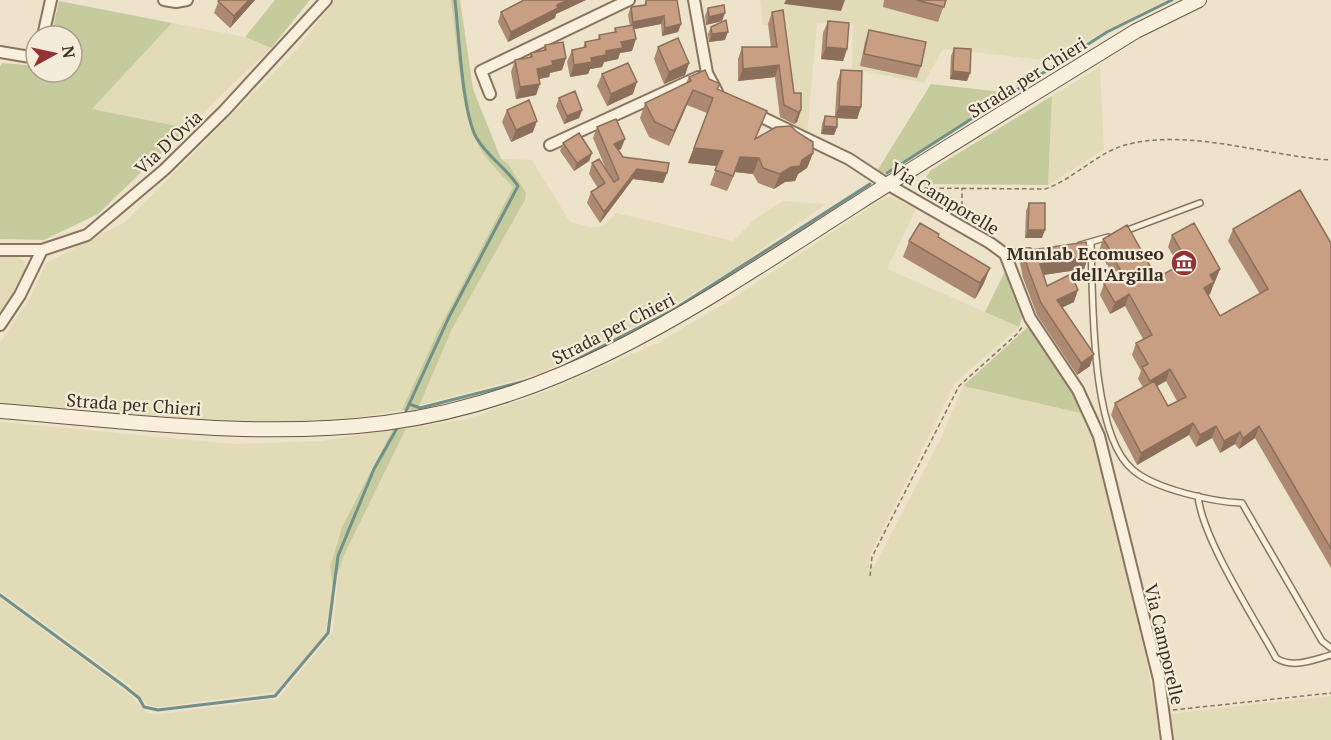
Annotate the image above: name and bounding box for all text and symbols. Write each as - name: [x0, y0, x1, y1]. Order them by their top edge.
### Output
- north arrow: [24, 24, 84, 84]
- street label: Strada per Chieri: [963, 31, 1091, 123]
- text: N: [57, 44, 81, 59]
- street label: Via D'Ovia: [129, 105, 207, 179]
- street label: Via Camporelle: [886, 156, 1004, 240]
- place label: Munlab Ecomuseo dell'Argilla: [1007, 241, 1164, 286]
- museum icon: Munlab Ecomuseo dell'Argilla: [1169, 248, 1199, 278]
- street label: Strada per Chieri: [547, 287, 679, 369]
- street label: Strada per Chieri: [66, 387, 202, 421]
- street label: Via Camporelle: [1139, 581, 1191, 707]

